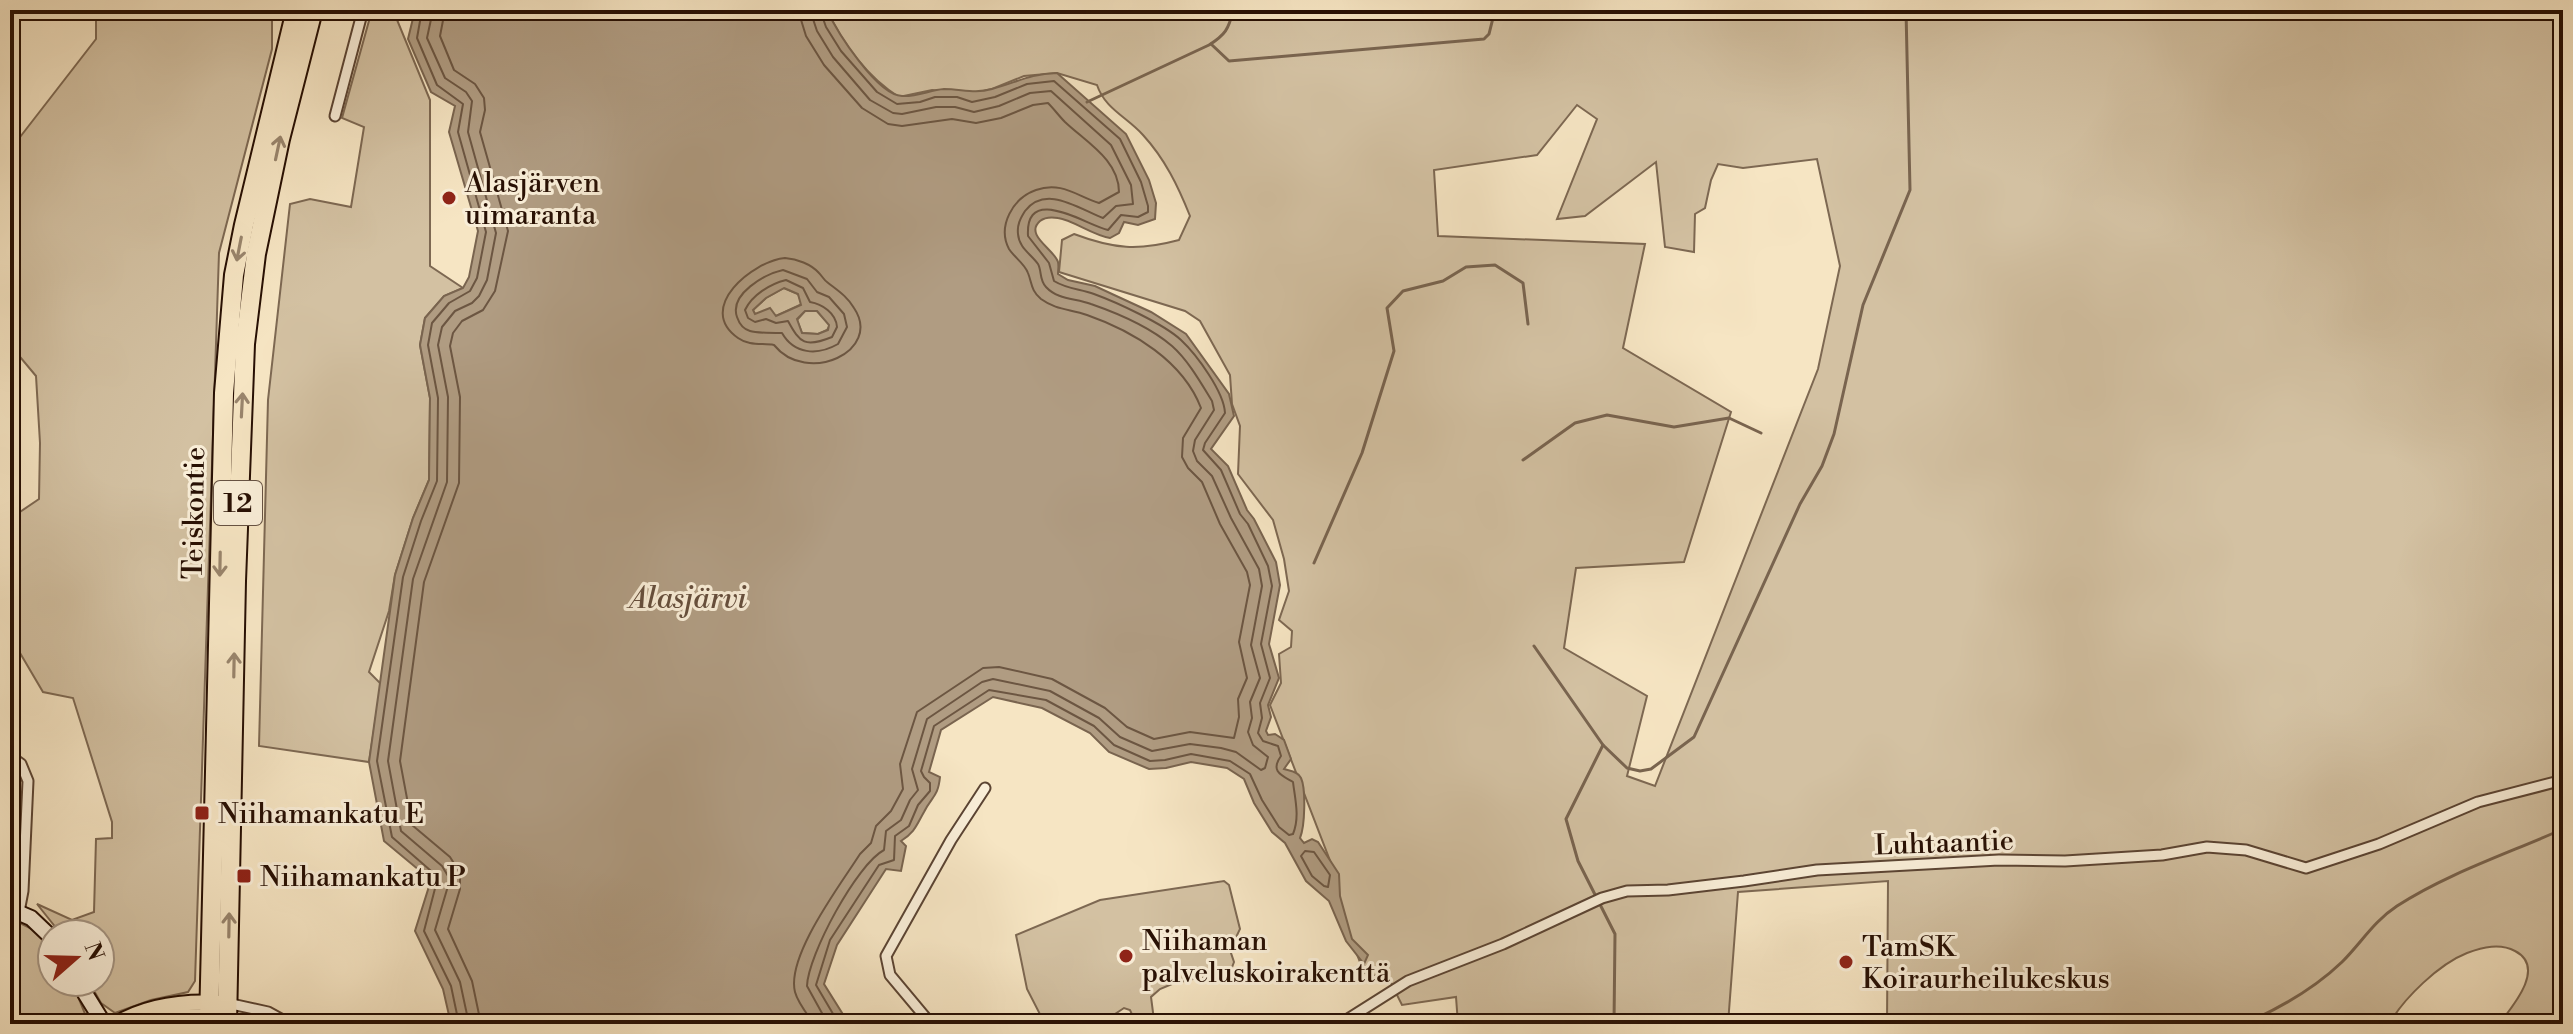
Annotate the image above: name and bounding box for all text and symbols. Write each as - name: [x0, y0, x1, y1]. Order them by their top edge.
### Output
- one-way arrow: [271, 136, 286, 162]
- place label: Alasjärven uimaranta: [464, 166, 600, 233]
- marker: Alasjärven uimaranta: [440, 189, 458, 207]
- one-way arrow: [231, 236, 246, 262]
- one-way arrow: [234, 392, 249, 419]
- street label: Teiskontie: [176, 446, 213, 580]
- road number: 12: [214, 481, 262, 525]
- one-way arrow: [212, 550, 227, 577]
- water label: Alasjärvi: [626, 580, 747, 618]
- one-way arrow: [227, 652, 242, 679]
- place label: Niihamankatu E: [218, 797, 424, 832]
- marker: Niihamankatu E: [193, 804, 211, 822]
- street label: Luhtaantie: [1874, 824, 2015, 863]
- place label: Niihamankatu P: [260, 860, 466, 895]
- marker: Niihamankatu P: [235, 867, 253, 885]
- one-way arrow: [221, 912, 236, 939]
- north arrow: [36, 918, 116, 998]
- place label: Niihaman palveluskoirakenttä: [1142, 924, 1391, 991]
- place label: TamSK Koiraurheilukeskus: [1862, 930, 2110, 997]
- text: N: [78, 939, 109, 965]
- marker: Niihaman palveluskoirakenttä: [1117, 947, 1135, 965]
- marker: TamSK Koiraurheilukeskus: [1837, 953, 1855, 971]

